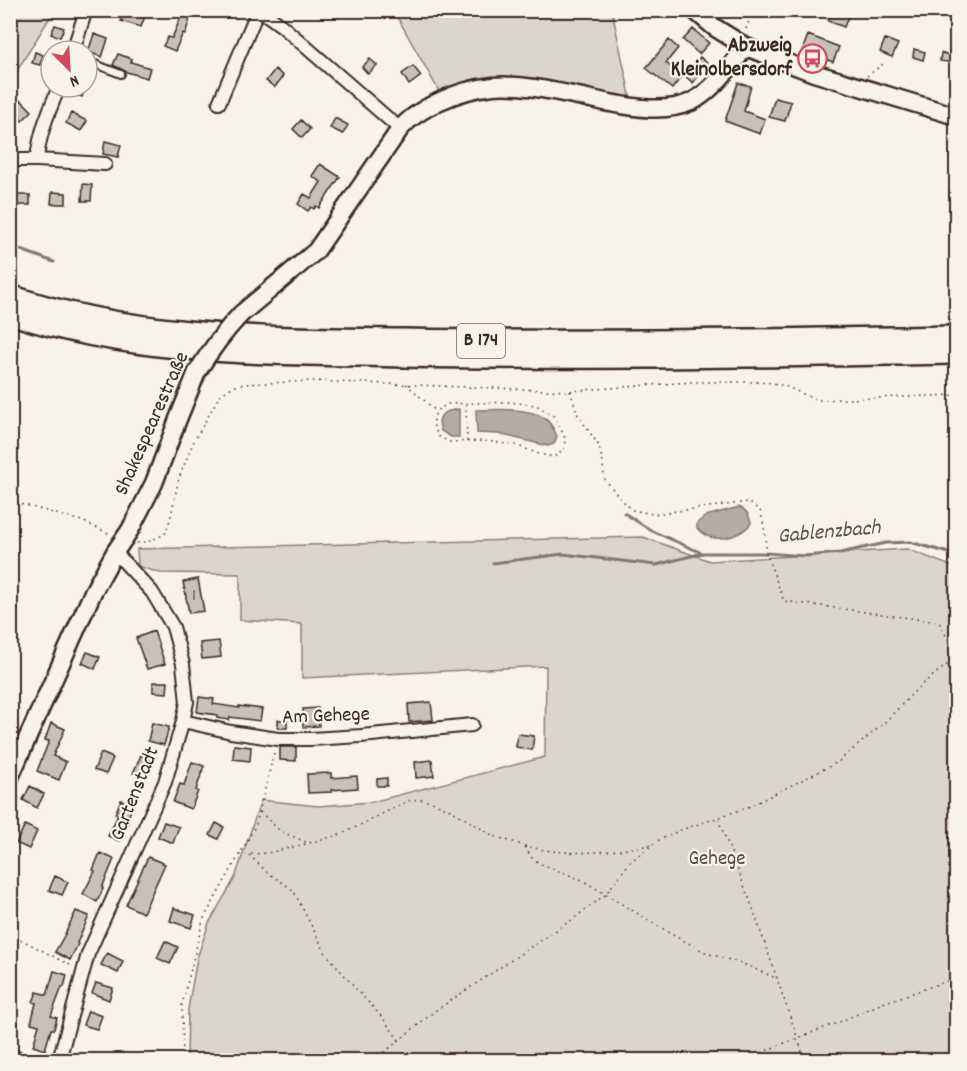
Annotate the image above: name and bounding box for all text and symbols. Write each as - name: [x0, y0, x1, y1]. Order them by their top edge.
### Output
- place label: Abzweig Kleinolbersdorf: [671, 32, 794, 86]
- north arrow: [39, 39, 99, 99]
- bus stop icon: Abzweig Kleinolbersdorf: [797, 43, 829, 75]
- text: N: [66, 68, 82, 93]
- road number: B 174: [457, 324, 505, 358]
- street label: Shakespearestraße: [108, 347, 198, 501]
- water label: Gablenzbach: [776, 513, 883, 553]
- house number: 1: [192, 584, 196, 609]
- street label: Am Gehege: [282, 700, 370, 734]
- street label: Gartenstadt: [104, 742, 169, 846]
- park label: Gehege: [688, 845, 746, 875]

